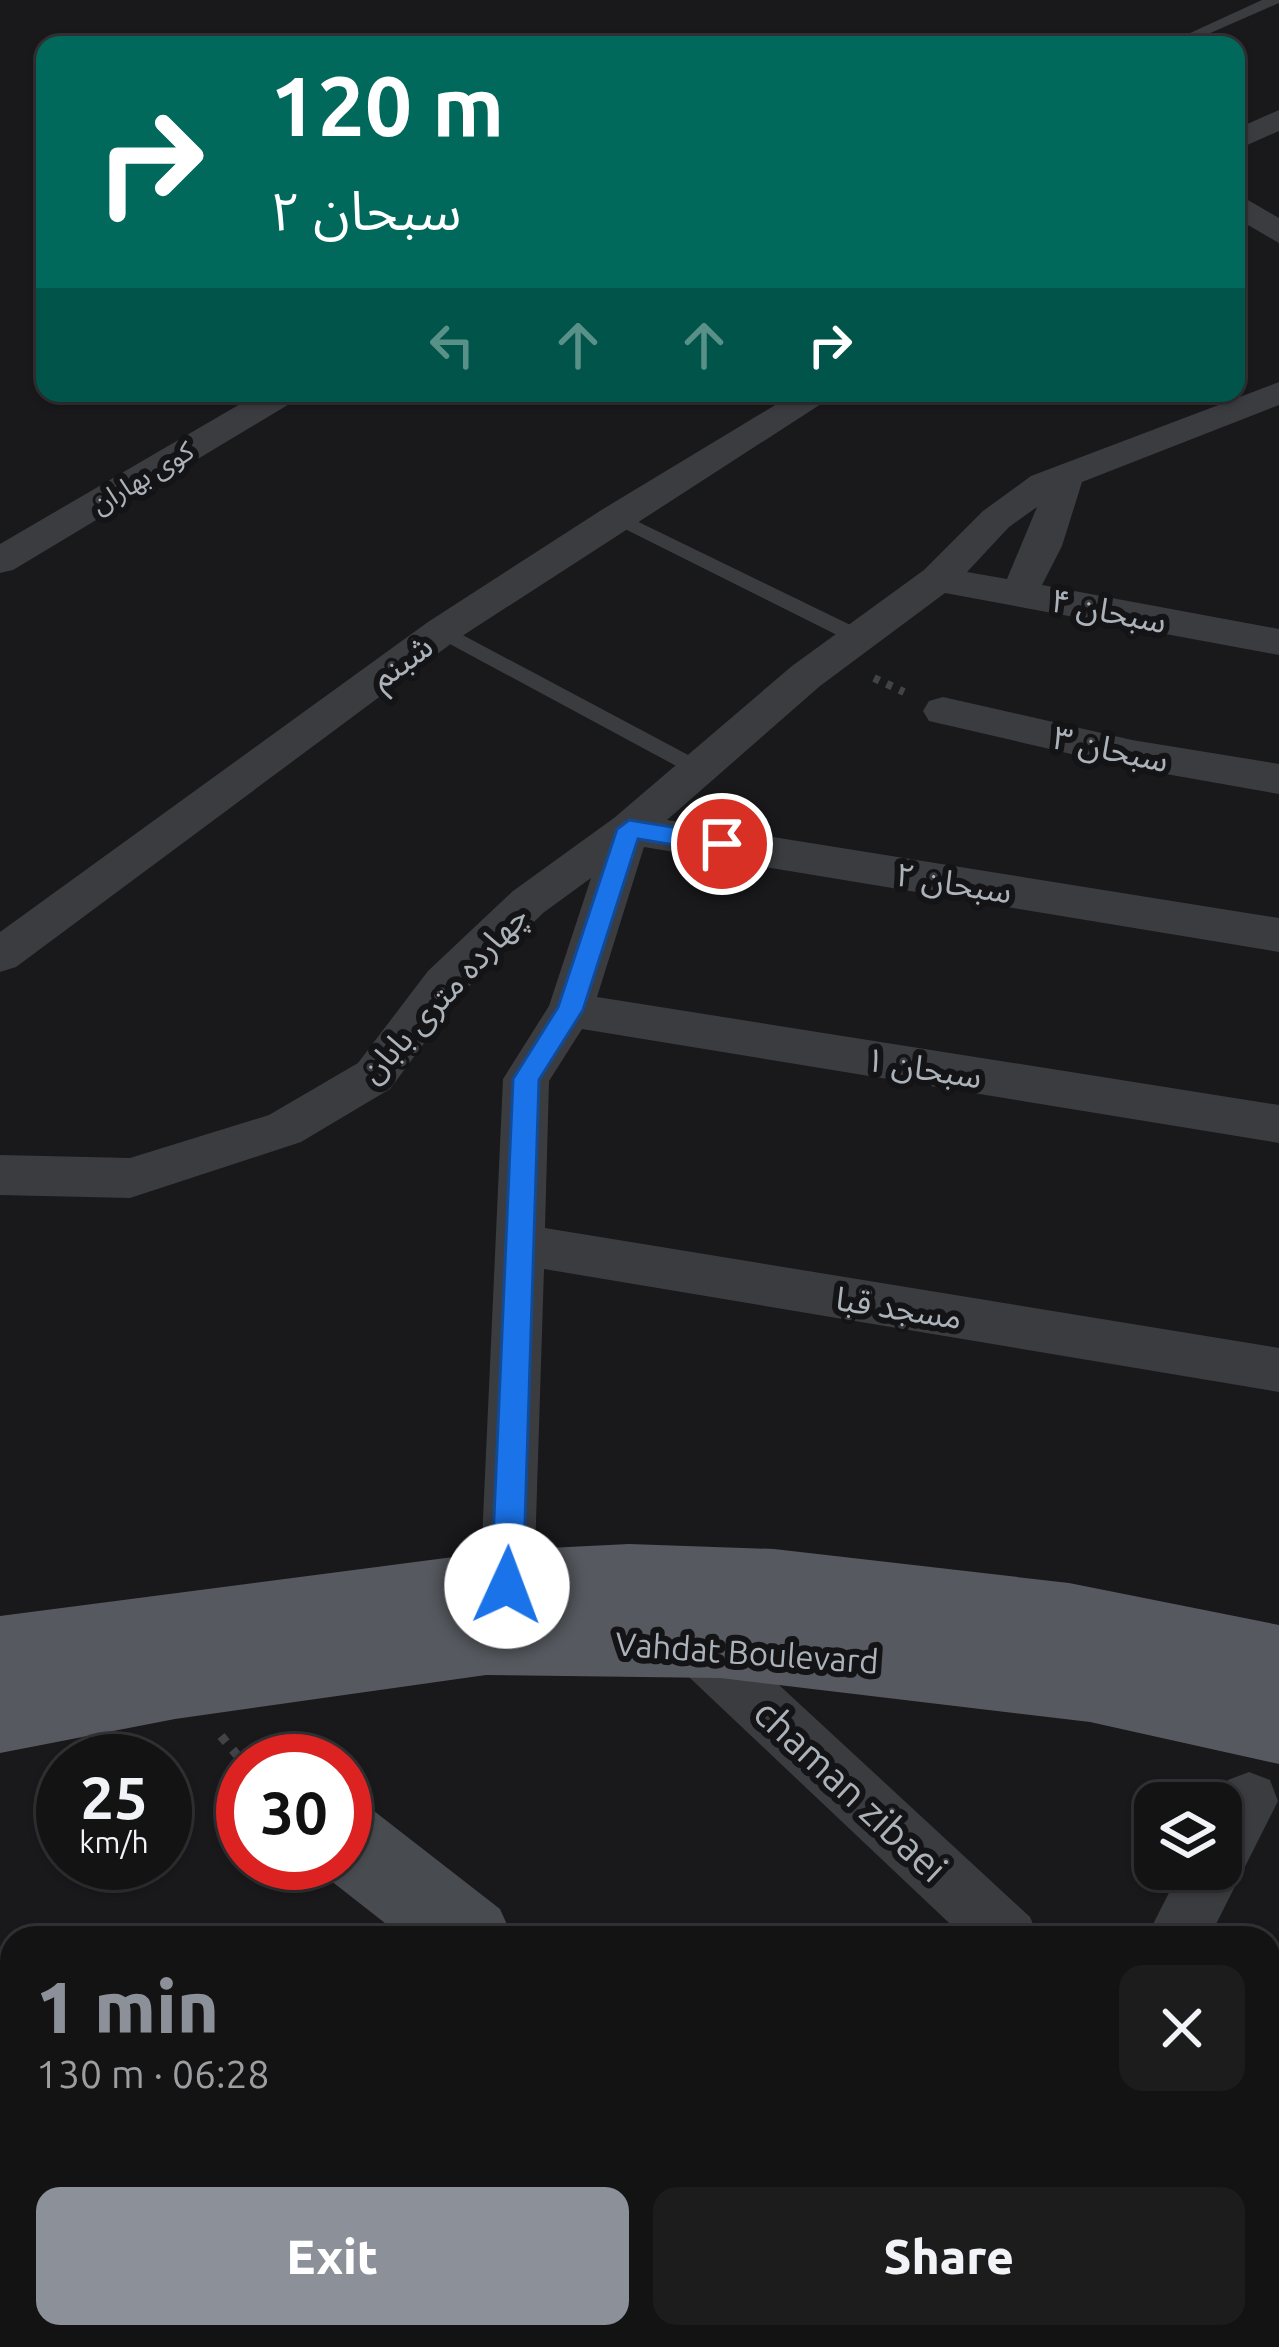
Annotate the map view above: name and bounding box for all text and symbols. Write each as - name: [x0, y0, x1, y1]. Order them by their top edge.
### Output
- text: 120 m: [270, 58, 504, 152]
- icon: right: [72, 84, 228, 240]
- text: سبحان ۲: [270, 180, 461, 240]
- icon: left: [419, 312, 485, 378]
- icon: ahead: [545, 312, 611, 378]
- icon: ahead: [671, 312, 737, 378]
- icon: right: [797, 312, 863, 378]
- street label: کوی بهاران: [86, 434, 200, 521]
- street label: سبحان ۴: [1048, 581, 1170, 641]
- street label: شبنم: [363, 626, 444, 702]
- street label: سبحان ۳: [1050, 718, 1172, 780]
- pin: [671, 793, 773, 895]
- icon: arrive: [689, 811, 755, 877]
- street label: سبحان ۲: [893, 855, 1015, 911]
- street label: چهارده متری بابان: [352, 897, 537, 1092]
- street label: سبحان ۱: [863, 1040, 985, 1096]
- street label: مسجد قبا: [833, 1279, 965, 1335]
- position arrow: [444, 1523, 570, 1649]
- street label: Vahdat Boulevard: [614, 1624, 880, 1680]
- street label: chaman zibaei: [746, 1690, 956, 1890]
- speed limit sign: 30: [216, 1734, 372, 1890]
- text: 25: [80, 1763, 148, 1830]
- map controls: [1134, 1782, 1242, 1890]
- button: layers: [1134, 1782, 1242, 1890]
- text: km/h: [79, 1825, 149, 1859]
- button: close: [1119, 1965, 1245, 2091]
- text: 1 min: [36, 1966, 219, 2047]
- text: 130 m · 06:28: [36, 2052, 270, 2095]
- button: Exit: [36, 2187, 629, 2325]
- button: Share: [653, 2187, 1245, 2325]

